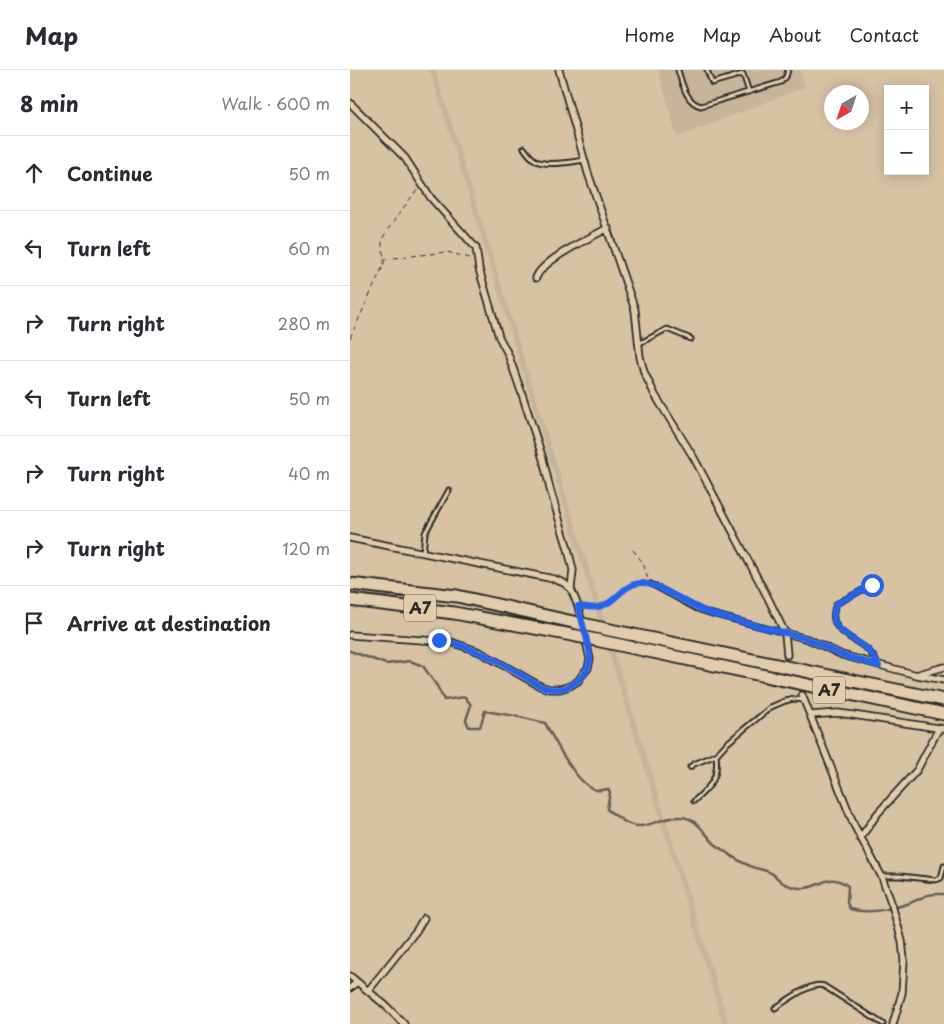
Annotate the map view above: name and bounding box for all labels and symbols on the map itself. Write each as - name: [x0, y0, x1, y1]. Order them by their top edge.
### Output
- north arrow: [824, 85, 869, 130]
- route start: [861, 574, 884, 597]
- road number: Α7: [404, 594, 436, 622]
- route end: [428, 629, 451, 652]
- road number: Α7: [813, 676, 845, 704]

